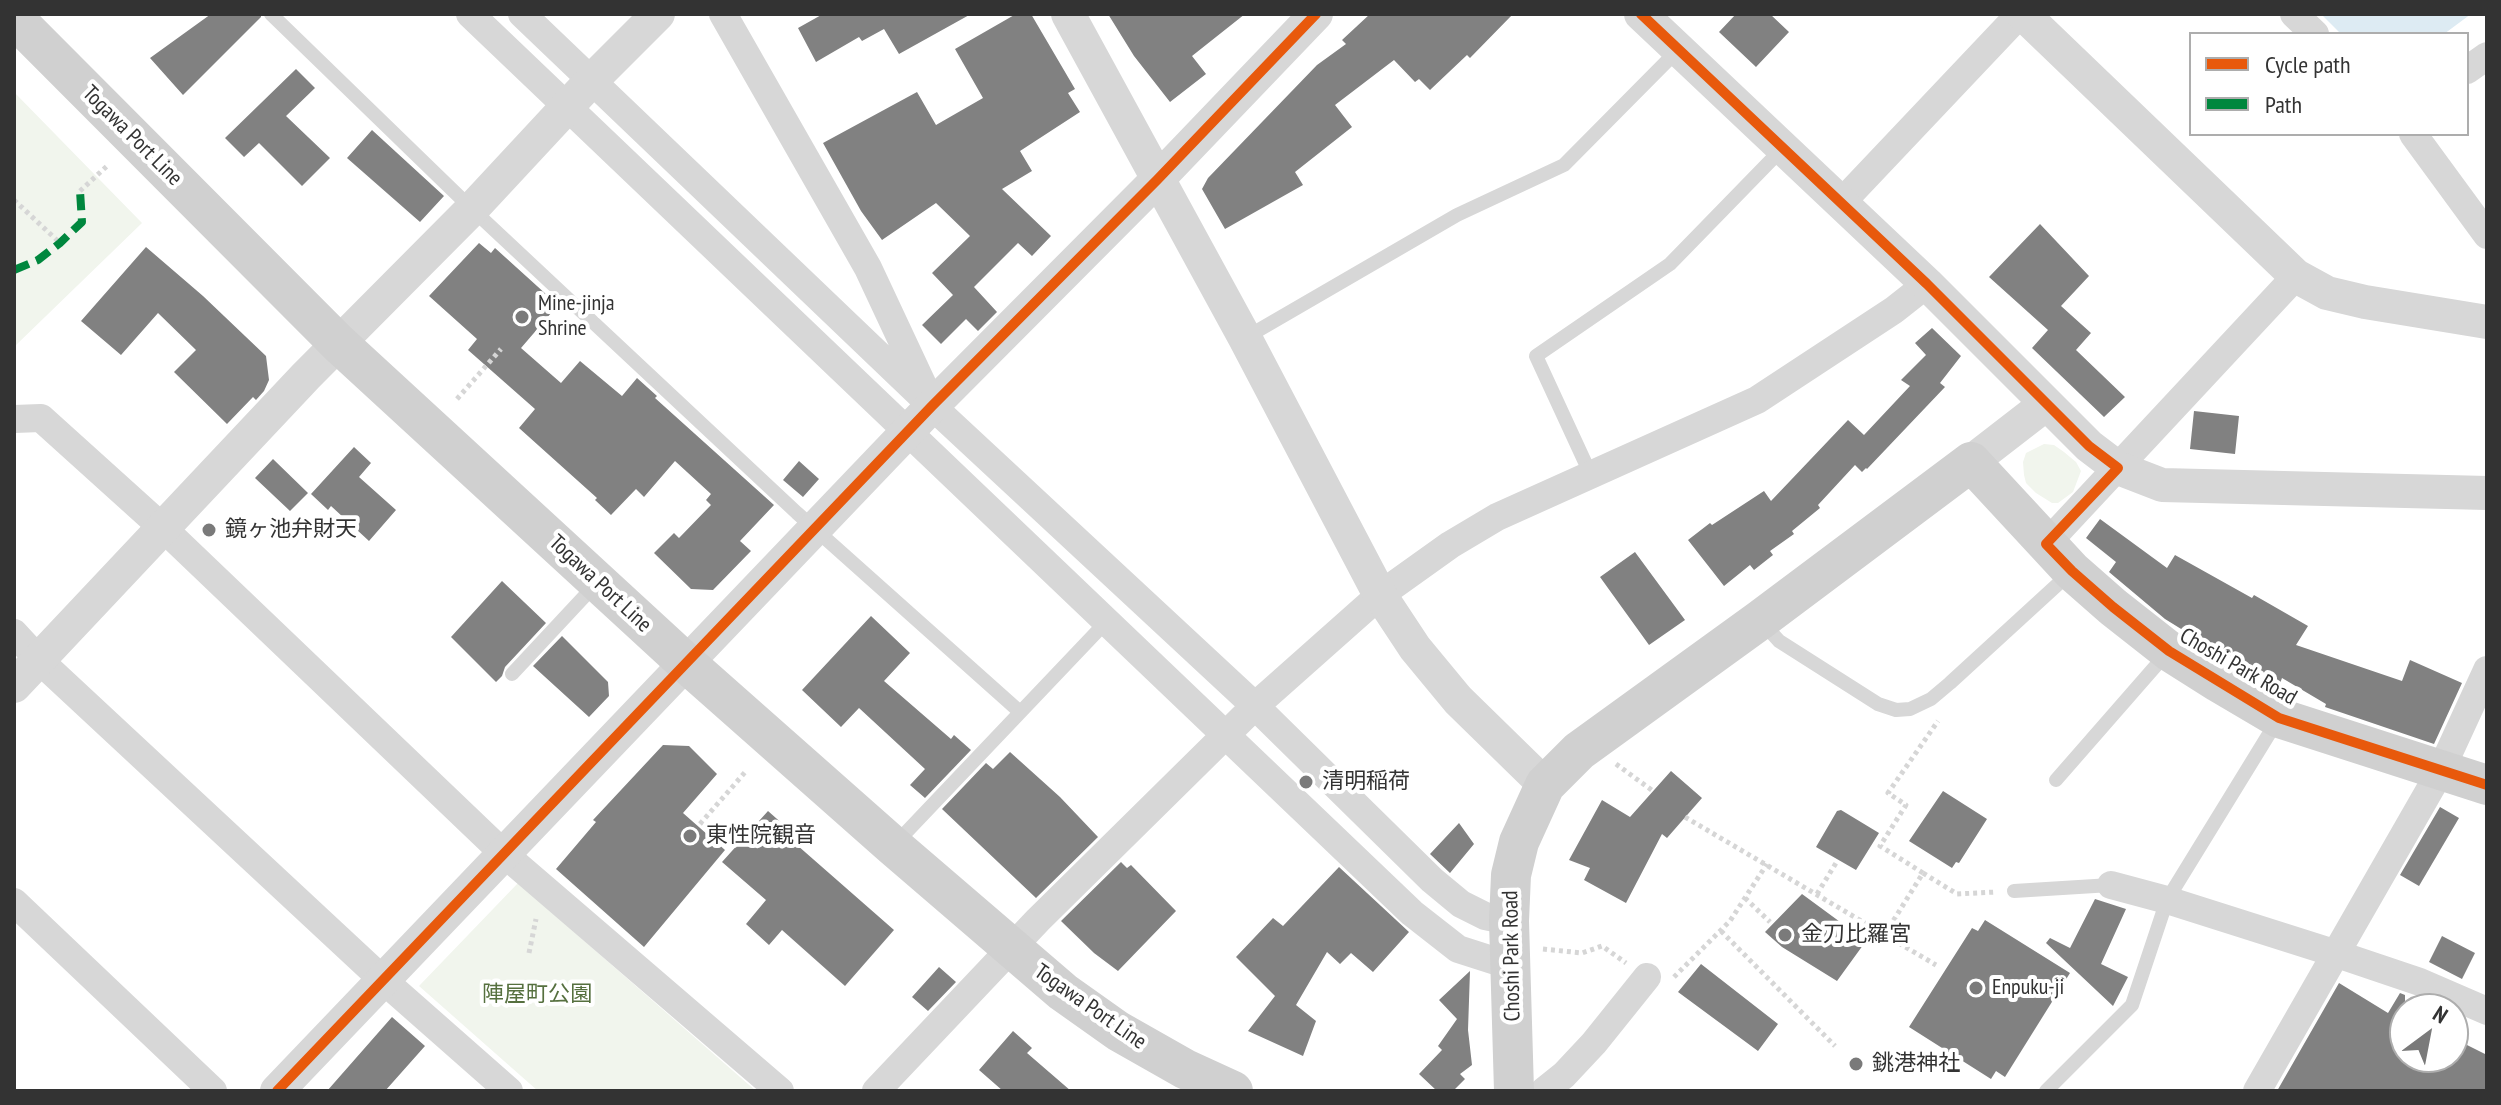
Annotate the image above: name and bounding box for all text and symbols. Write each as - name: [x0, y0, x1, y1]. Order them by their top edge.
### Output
- legend: [2189, 32, 2469, 136]
- text: Cycle path: [2265, 49, 2351, 80]
- street label: Togawa Port Line: [77, 81, 187, 191]
- text: Path: [2265, 89, 2302, 120]
- place label: Mine-jinja Shrine: [538, 291, 615, 342]
- marker: Mine-jinja Shrine: [513, 308, 531, 326]
- place label: 鏡ヶ池弁財天: [225, 517, 357, 543]
- marker: 鏡ヶ池弁財天: [200, 521, 218, 539]
- street label: Togawa Port Line: [543, 530, 657, 638]
- street label: Choshi Park Road: [2175, 623, 2301, 711]
- place label: 清明稲荷: [1322, 769, 1410, 795]
- marker: 清明稲荷: [1297, 773, 1315, 791]
- place label: 東性院観音: [706, 823, 816, 849]
- marker: 東性院観音: [681, 827, 699, 845]
- street label: Choshi Park Road: [1498, 890, 1526, 1022]
- place label: 金刀比羅宮: [1801, 922, 1911, 948]
- marker: 金刀比羅宮: [1776, 926, 1794, 944]
- street label: Togawa Port Line: [1029, 959, 1151, 1055]
- place label: Enpuku-ji: [1992, 975, 2064, 1001]
- marker: Enpuku-ji: [1967, 979, 1985, 997]
- park label: 陣屋町公園: [482, 982, 592, 1008]
- north arrow: [2389, 993, 2469, 1073]
- text: N: [2428, 999, 2453, 1029]
- place label: 銚港神社: [1872, 1051, 1960, 1077]
- marker: 銚港神社: [1847, 1055, 1865, 1073]

